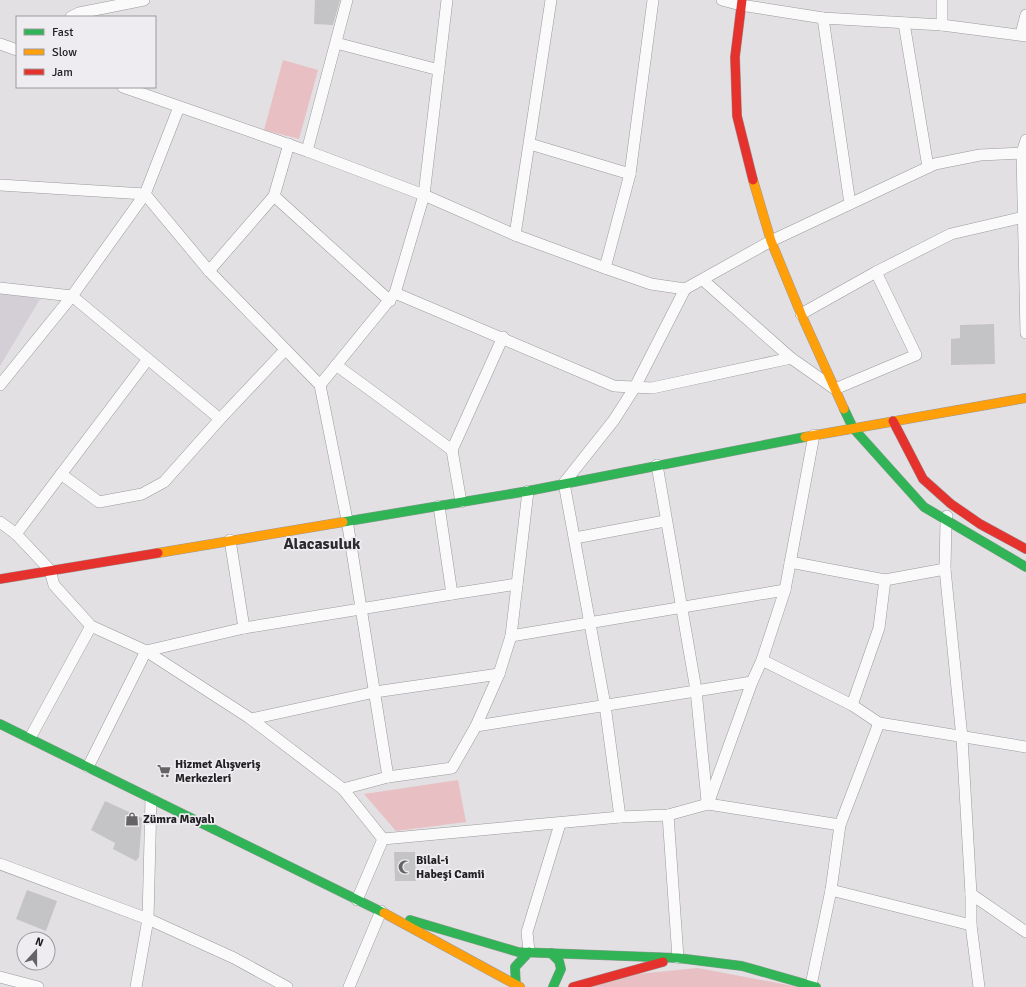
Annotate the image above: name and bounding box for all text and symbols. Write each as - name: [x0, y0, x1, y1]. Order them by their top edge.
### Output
- legend: [16, 16, 156, 88]
- text: Fast: [52, 25, 73, 40]
- text: Slow: [52, 45, 77, 60]
- text: Jam: [52, 65, 73, 80]
- district label: Alacasuluk: [284, 534, 361, 554]
- place label: Hizmet Alışveriş Merkezleri: [175, 757, 261, 786]
- supermarket icon: Hizmet Alışveriş Merkezleri: [156, 763, 172, 779]
- shop icon: Zümra Mayalı: [124, 811, 140, 827]
- place label: Zümra Mayalı: [143, 812, 215, 827]
- place label: Bilal-i Habeşi Camii: [416, 853, 485, 882]
- mosque icon: Bilal-i Habeşi Camii: [397, 859, 413, 875]
- north arrow: [16, 931, 56, 971]
- text: N: [34, 935, 45, 950]

